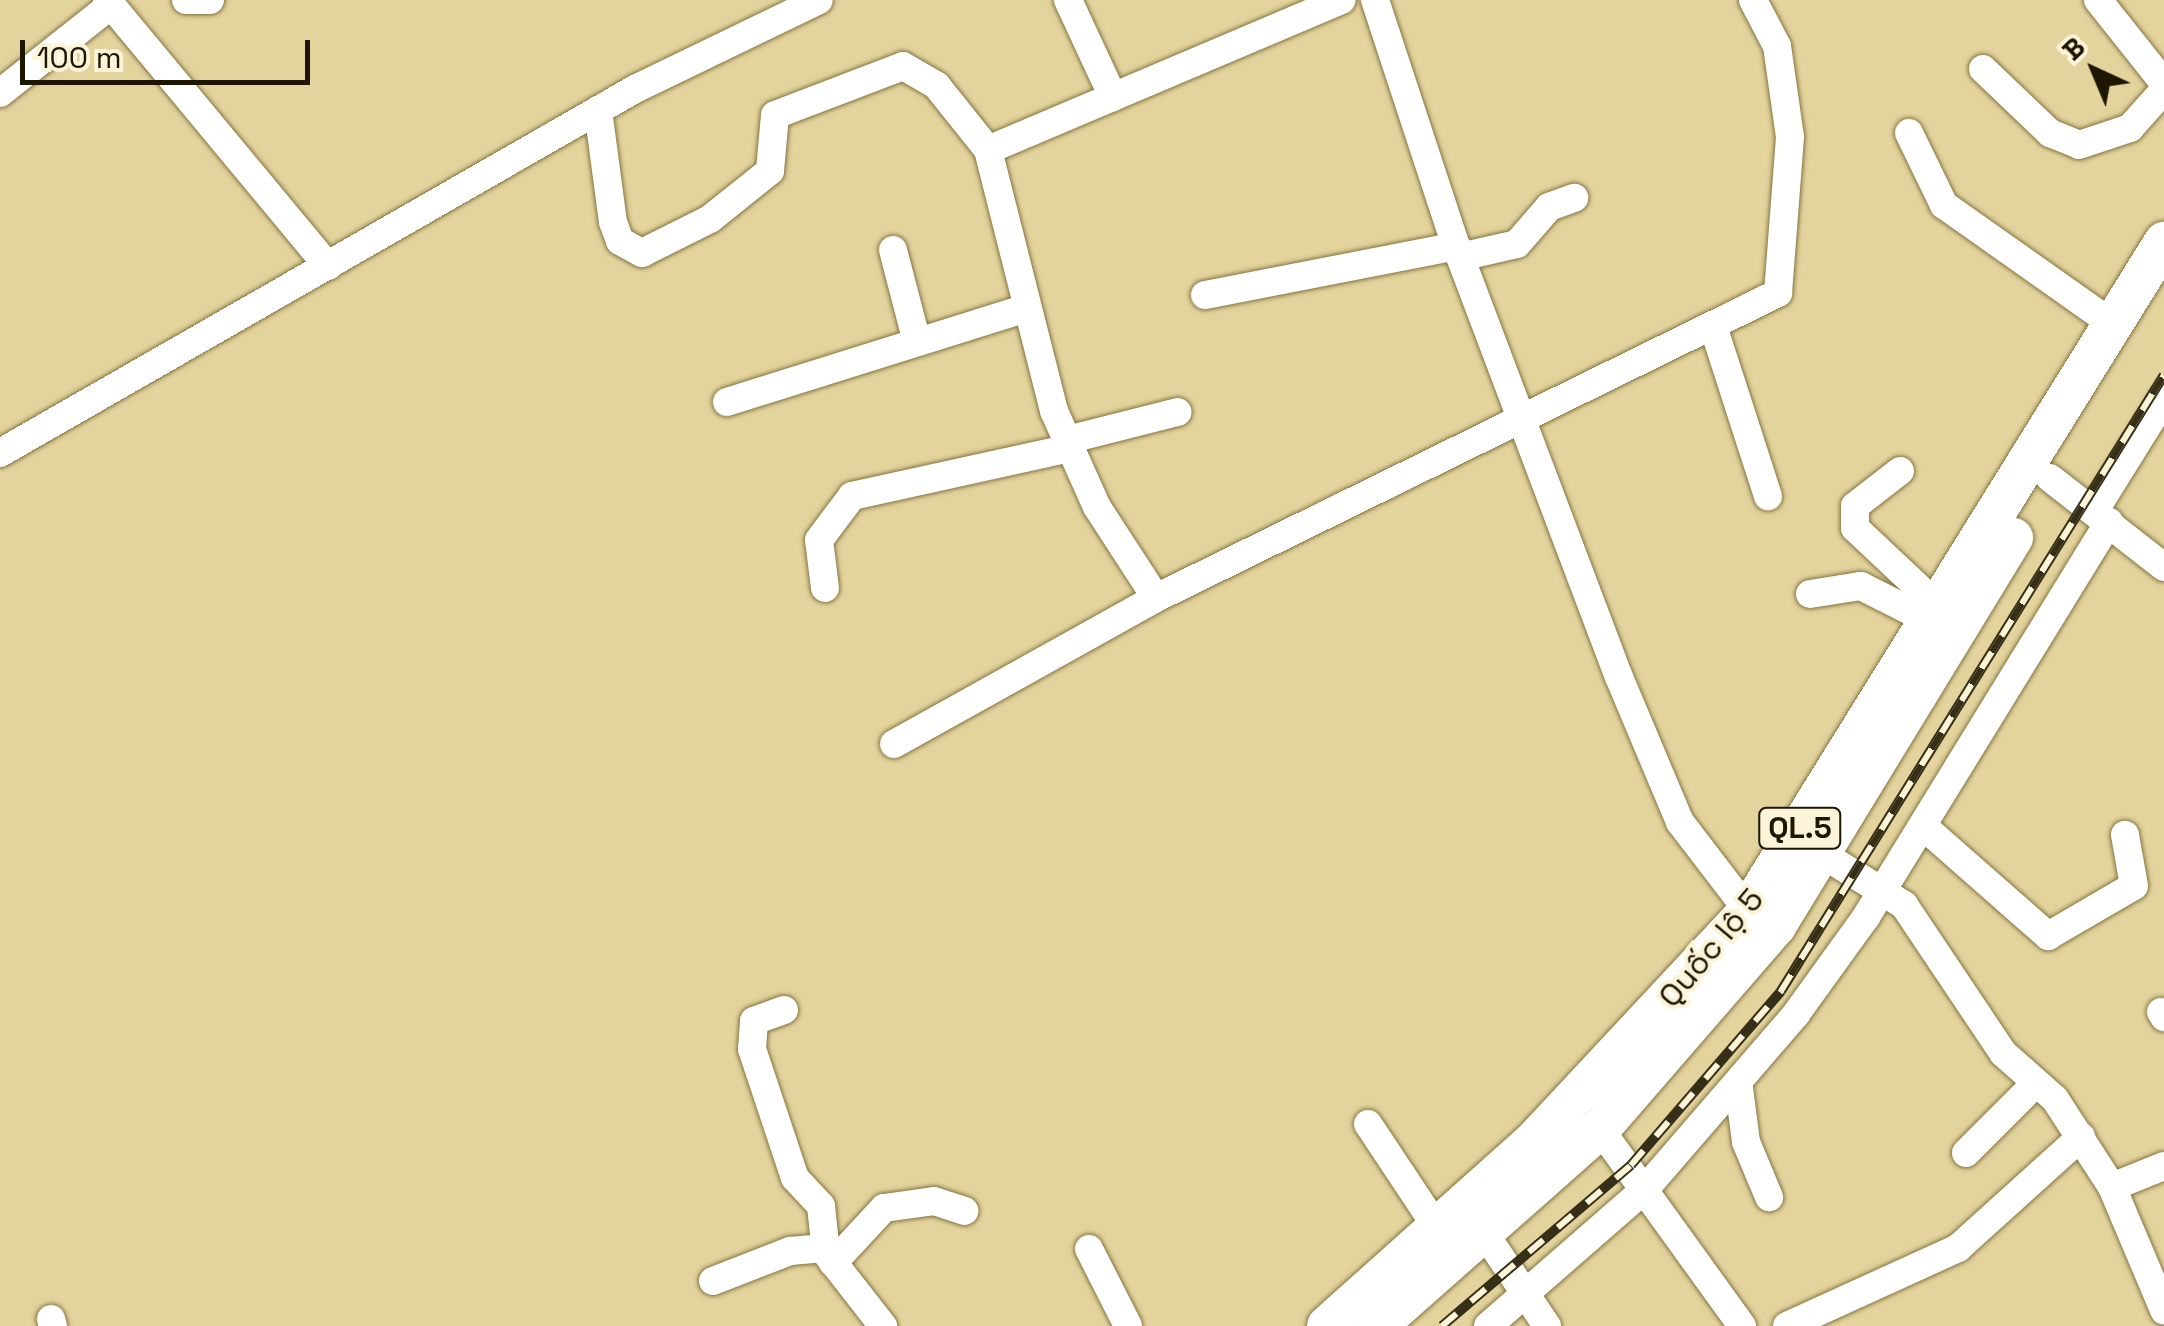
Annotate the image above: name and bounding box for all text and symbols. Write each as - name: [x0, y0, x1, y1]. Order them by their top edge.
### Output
- scale bar: [25, 20, 315, 82]
- north arrow: [2044, 20, 2144, 120]
- text: B: [2054, 29, 2092, 68]
- text: 100 m: [37, 38, 122, 77]
- road number: QL.5: [1758, 803, 1842, 853]
- street label: Quốc lộ 5: [1650, 881, 1772, 1015]

